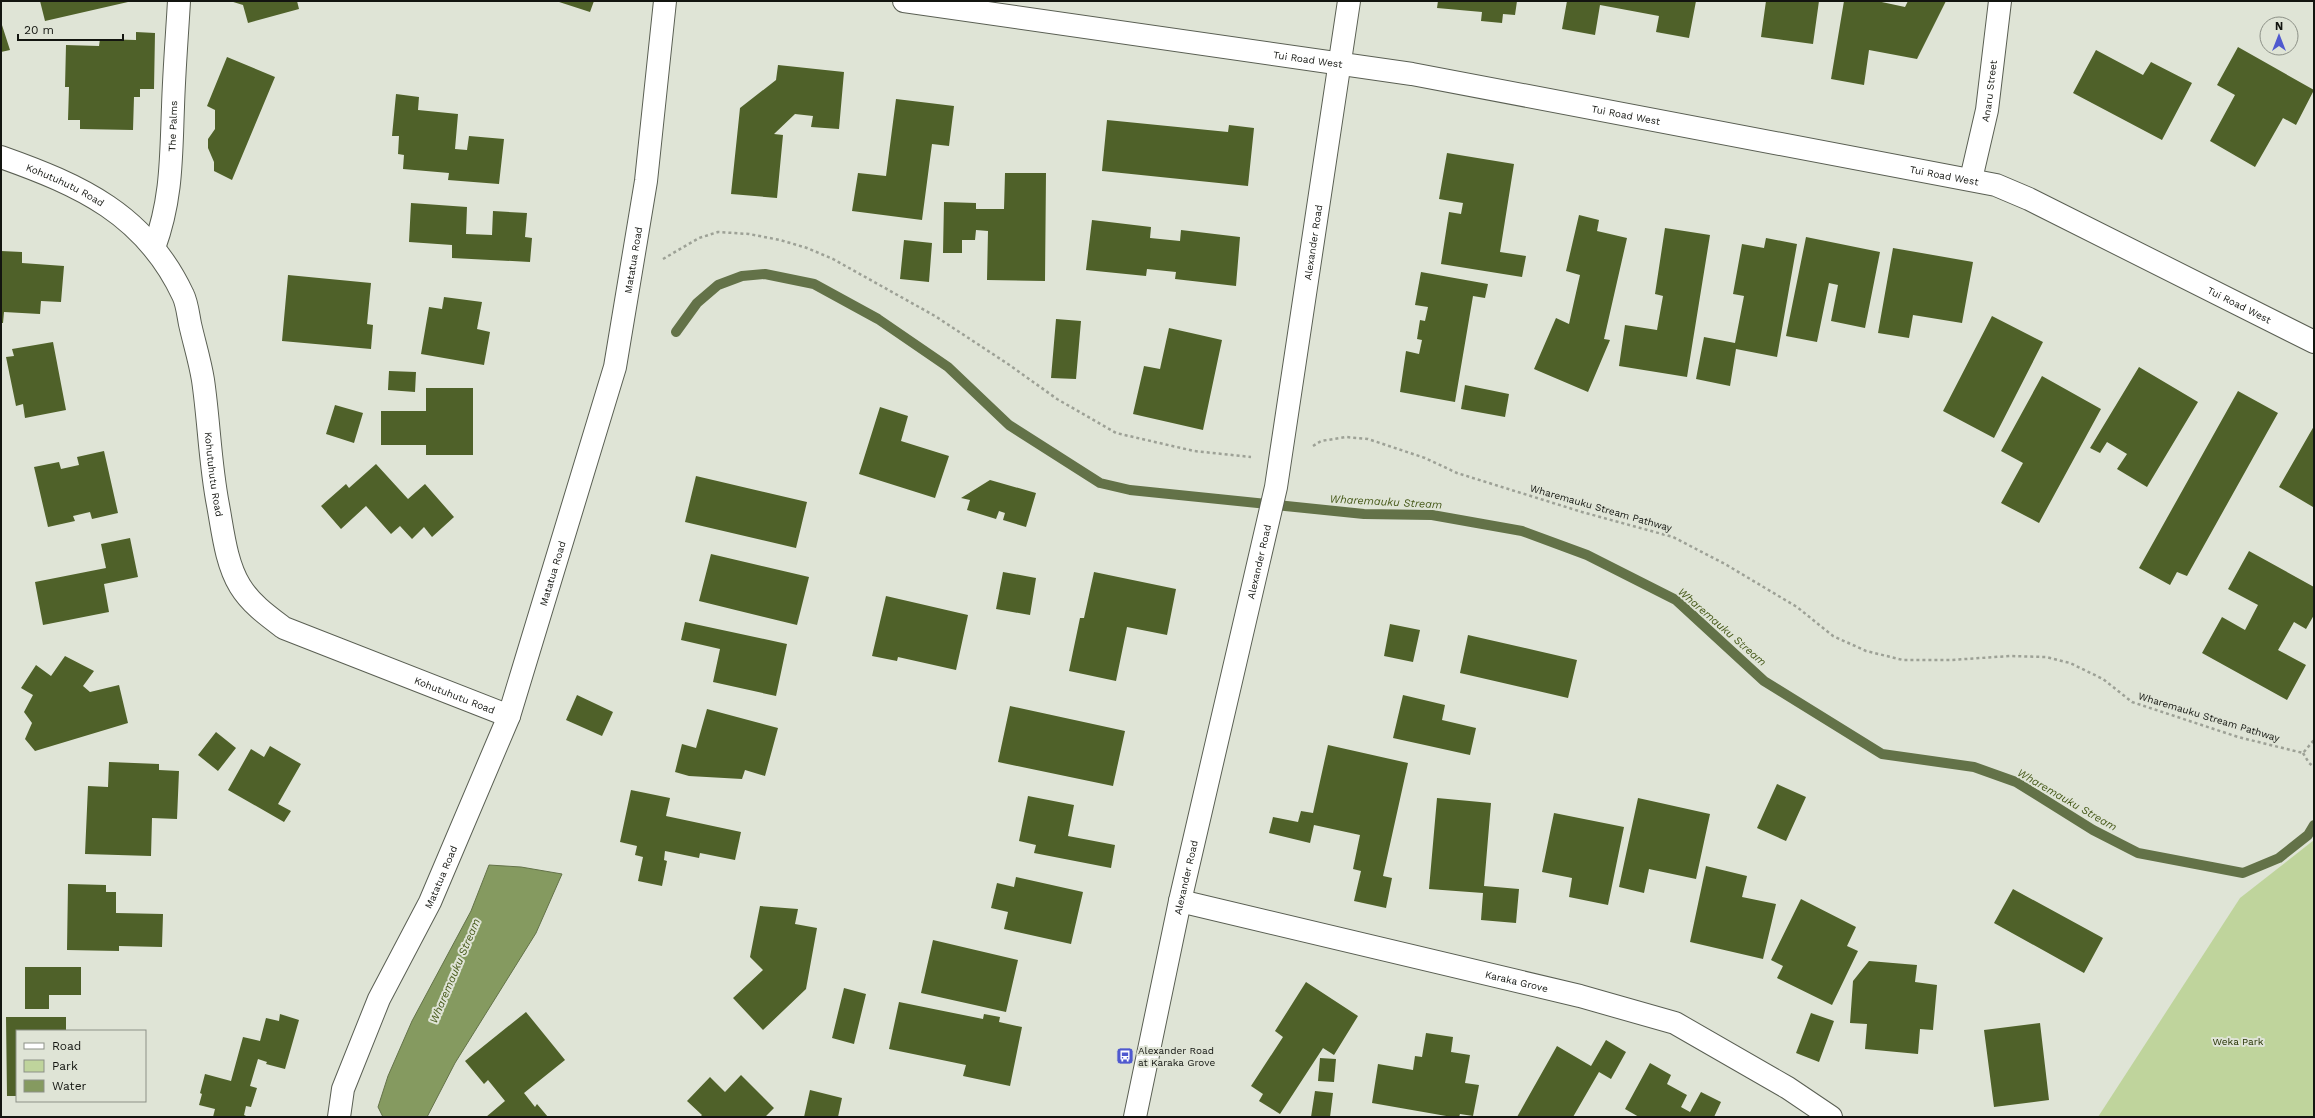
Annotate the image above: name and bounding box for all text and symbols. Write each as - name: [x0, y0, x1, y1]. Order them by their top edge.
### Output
- scale bar: [18, 16, 123, 42]
- north arrow: [2259, 16, 2299, 56]
- text: N: [2275, 20, 2283, 33]
- text: 20 m: [24, 23, 54, 37]
- street label: Tui Road West: [1273, 49, 1344, 70]
- street label: Anaru Street: [1979, 59, 1999, 123]
- street label: The Palms: [166, 100, 179, 152]
- street label: Tui Road West: [1591, 103, 1662, 127]
- street label: Kohutuhutu Road: [25, 161, 106, 208]
- street label: Tui Road West: [1909, 163, 1980, 187]
- street label: Alexander Road: [1302, 204, 1324, 281]
- street label: Matatua Road: [622, 226, 644, 294]
- street label: Tui Road West: [2206, 284, 2274, 326]
- street label: Kohutuhutu Road: [203, 431, 225, 517]
- street label: Wharemauku Stream Pathway: [1529, 482, 1674, 534]
- water label: Wharemauku Stream: [1329, 493, 1443, 511]
- street label: Alexander Road: [1245, 523, 1273, 600]
- street label: Matatua Road: [537, 540, 567, 607]
- water label: Wharemauku Stream: [1675, 585, 1769, 669]
- street label: Kohutuhutu Road: [413, 674, 497, 715]
- street label: Wharemauku Stream Pathway: [2137, 690, 2282, 744]
- water label: Wharemauku Stream: [2015, 766, 2119, 834]
- street label: Alexander Road: [1172, 839, 1199, 916]
- street label: Matatua Road: [422, 844, 459, 910]
- water label: Wharemauku Stream: [427, 917, 483, 1025]
- street label: Karaka Grove: [1484, 968, 1549, 994]
- legend: [16, 1030, 146, 1102]
- park label: Weka Park: [2213, 1036, 2264, 1047]
- text: Road: [52, 1039, 81, 1053]
- place label: Alexander Road at Karaka Grove: [1138, 1045, 1216, 1068]
- bus stop icon: Alexander Road at Karaka Grove: [1115, 1046, 1135, 1066]
- text: Park: [52, 1059, 78, 1073]
- text: Water: [52, 1079, 87, 1093]

